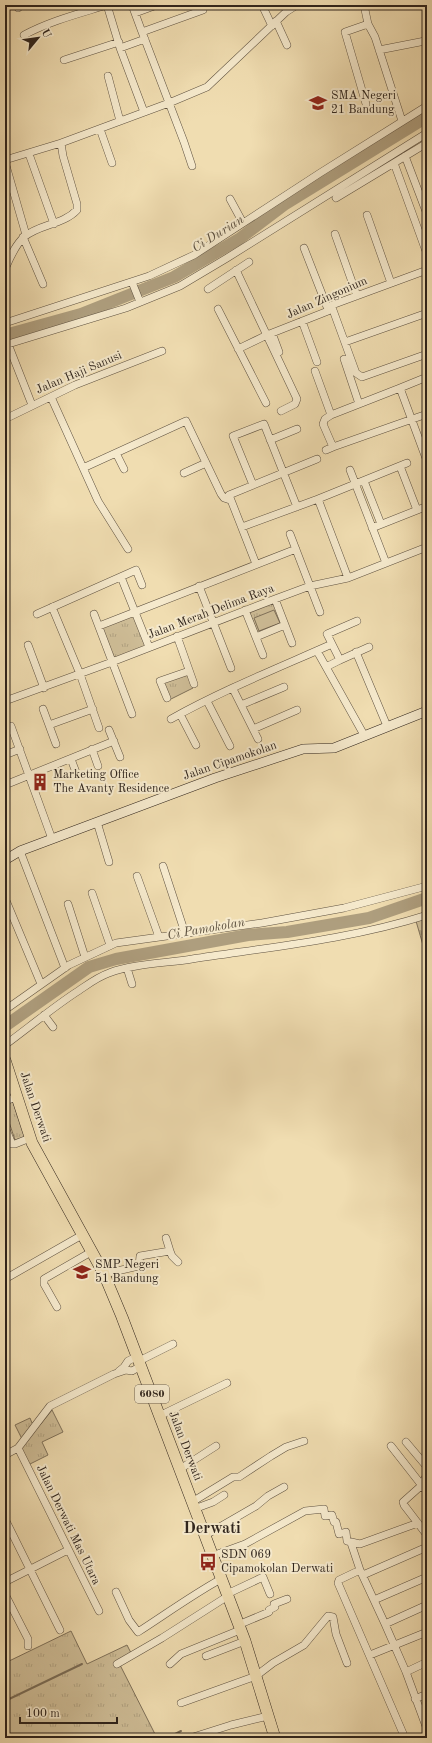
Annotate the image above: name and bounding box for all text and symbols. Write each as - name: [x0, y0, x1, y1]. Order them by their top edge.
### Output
- north arrow: [18, 18, 58, 58]
- text: U: [39, 27, 52, 41]
- place label: SMA Negeri 21 Bandung: [331, 90, 396, 116]
- school or university icon: SMA Negeri 21 Bandung: [308, 93, 328, 113]
- water label: Ci Durian: [190, 213, 247, 255]
- street label: Jalan Zingonium: [285, 275, 370, 321]
- street label: Jalan Haji Sanusi: [34, 350, 124, 396]
- street label: Jalan Merah Delima Raya: [146, 582, 276, 642]
- street label: Jalan Cipamokolan: [182, 739, 279, 783]
- place label: Marketing Office The Avanty Residence: [53, 769, 170, 795]
- building icon: Marketing Office The Avanty Residence: [30, 772, 50, 792]
- water label: Ci Pamokolan: [166, 916, 246, 942]
- street label: Jalan Derwati: [17, 1070, 53, 1144]
- place label: SMP Negeri 51 Bandung: [95, 1259, 159, 1285]
- school or university icon: SMP Negeri 51 Bandung: [72, 1262, 92, 1282]
- road number: 6080: [135, 1385, 169, 1403]
- street label: Jalan Derwati: [166, 1410, 204, 1482]
- street label: Jalan Derwati Mas Utara: [34, 1463, 102, 1587]
- district label: Derwati: [183, 1521, 241, 1537]
- place label: SDN 069 Cipamokolan Derwati: [221, 1549, 333, 1575]
- bus stop icon: SDN 069 Cipamokolan Derwati: [198, 1552, 218, 1572]
- scale bar: [20, 1699, 117, 1725]
- text: 100 m: [26, 1708, 60, 1720]

